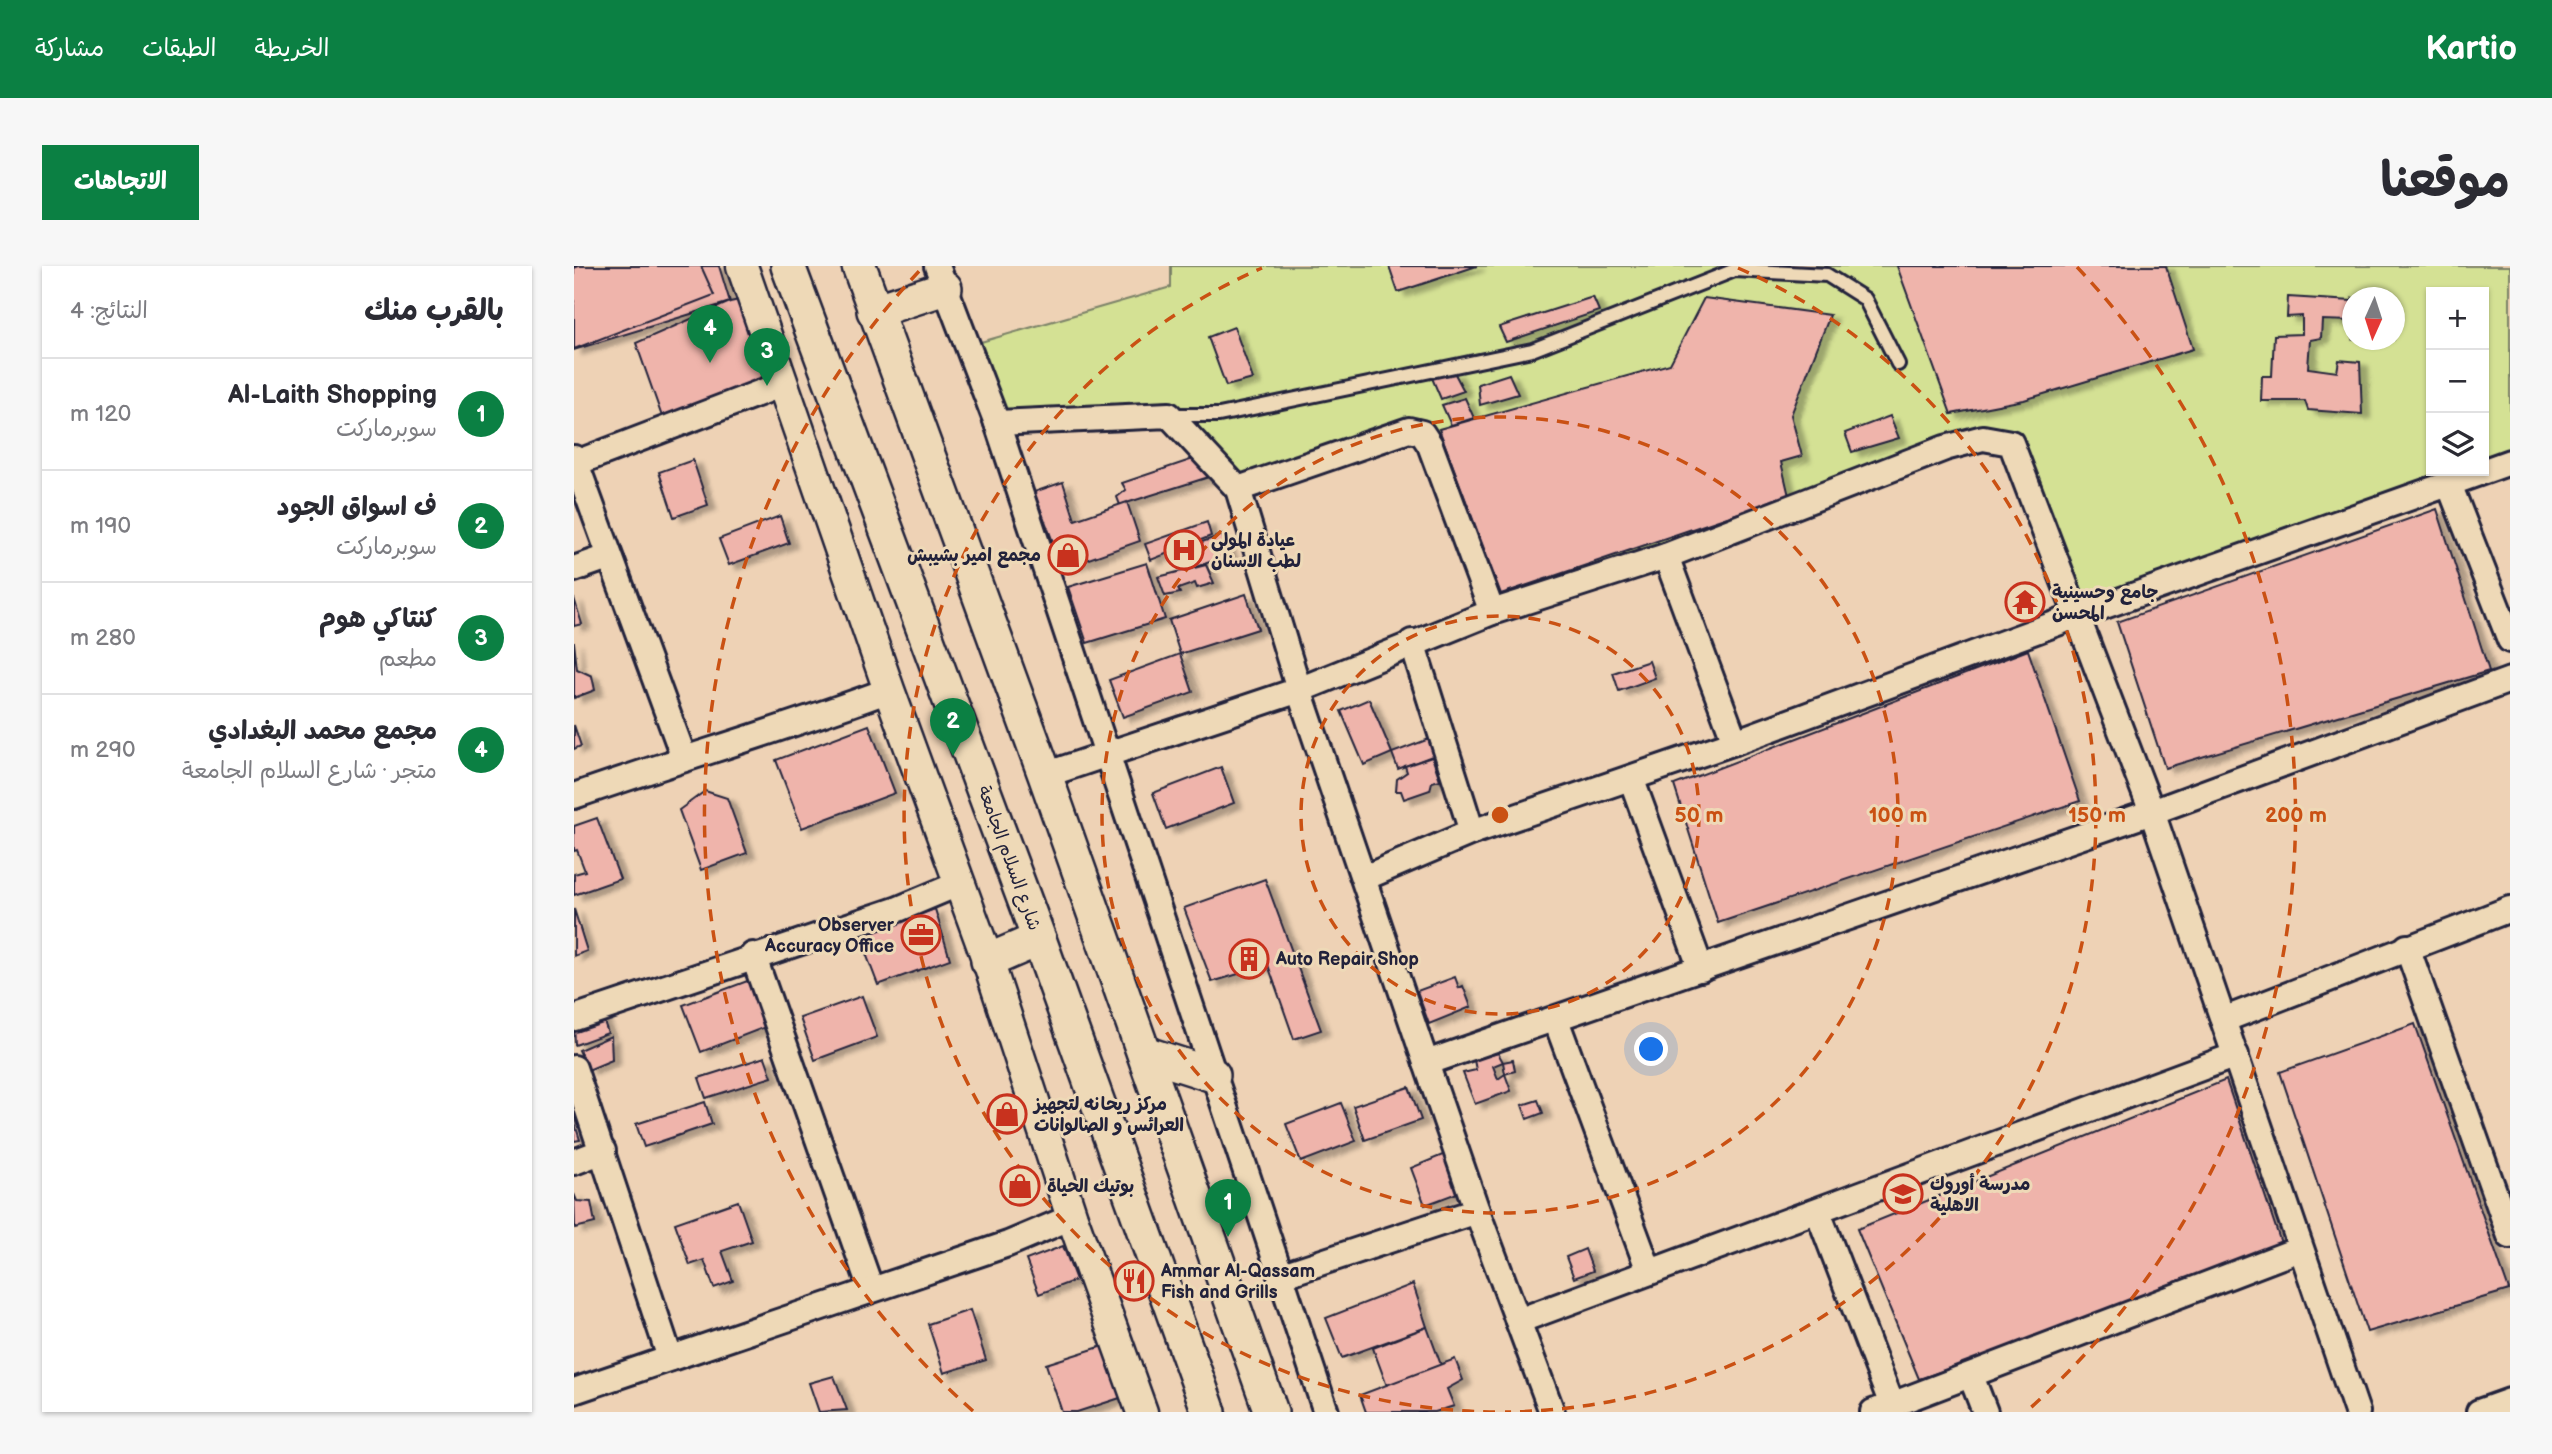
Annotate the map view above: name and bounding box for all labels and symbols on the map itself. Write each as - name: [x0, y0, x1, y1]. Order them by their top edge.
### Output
- north arrow: [2342, 287, 2405, 350]
- pin: 4: [687, 305, 733, 363]
- pin: 3: [744, 328, 790, 386]
- hospital icon: عيادة المولى لطب الاسنان: [1163, 529, 1205, 571]
- place label: عيادة المولى لطب الاسنان: [1211, 530, 1301, 572]
- shop icon: مجمع امير بشيبش: [1047, 534, 1089, 576]
- place label: مجمع امير بشيبش: [907, 545, 1041, 568]
- temple icon: جامع وحسينية المحسن: [2004, 581, 2046, 623]
- place label: جامع وحسينية المحسن: [2052, 582, 2158, 624]
- pin: 2: [930, 698, 976, 756]
- street label: شارع السلام الجامعة: [970, 783, 1045, 934]
- centre of rings: [1488, 803, 1512, 827]
- text: 50 m: [1675, 803, 1723, 828]
- text: 100 m: [1869, 803, 1927, 828]
- text: 150 m: [2068, 803, 2126, 828]
- text: 200 m: [2265, 803, 2327, 828]
- office icon: Observer Accuracy Office: [900, 914, 942, 956]
- place label: Observer Accuracy Office: [764, 915, 895, 957]
- building icon: Auto Repair Shop: [1228, 938, 1270, 980]
- place label: Auto Repair Shop: [1275, 949, 1419, 970]
- your location: [1634, 1032, 1668, 1066]
- shop icon: مركز ريحانه لتجهيز العرائس و الصالوانات: [986, 1093, 1028, 1135]
- place label: مركز ريحانه لتجهيز العرائس و الصالوانات: [1032, 1094, 1184, 1136]
- shop icon: بوتيك الحياة: [999, 1165, 1041, 1207]
- school or university icon: مدرسة أوروك الاهلية: [1882, 1173, 1924, 1215]
- place label: مدرسة أوروك الاهلية: [1930, 1173, 2030, 1216]
- place label: بوتيك الحياة: [1047, 1176, 1134, 1197]
- pin: 1: [1205, 1179, 1251, 1237]
- restaurant icon: Ammar Al-Qassam Fish and Grills: [1113, 1260, 1155, 1302]
- place label: Ammar Al-Qassam Fish and Grills: [1160, 1261, 1315, 1303]

